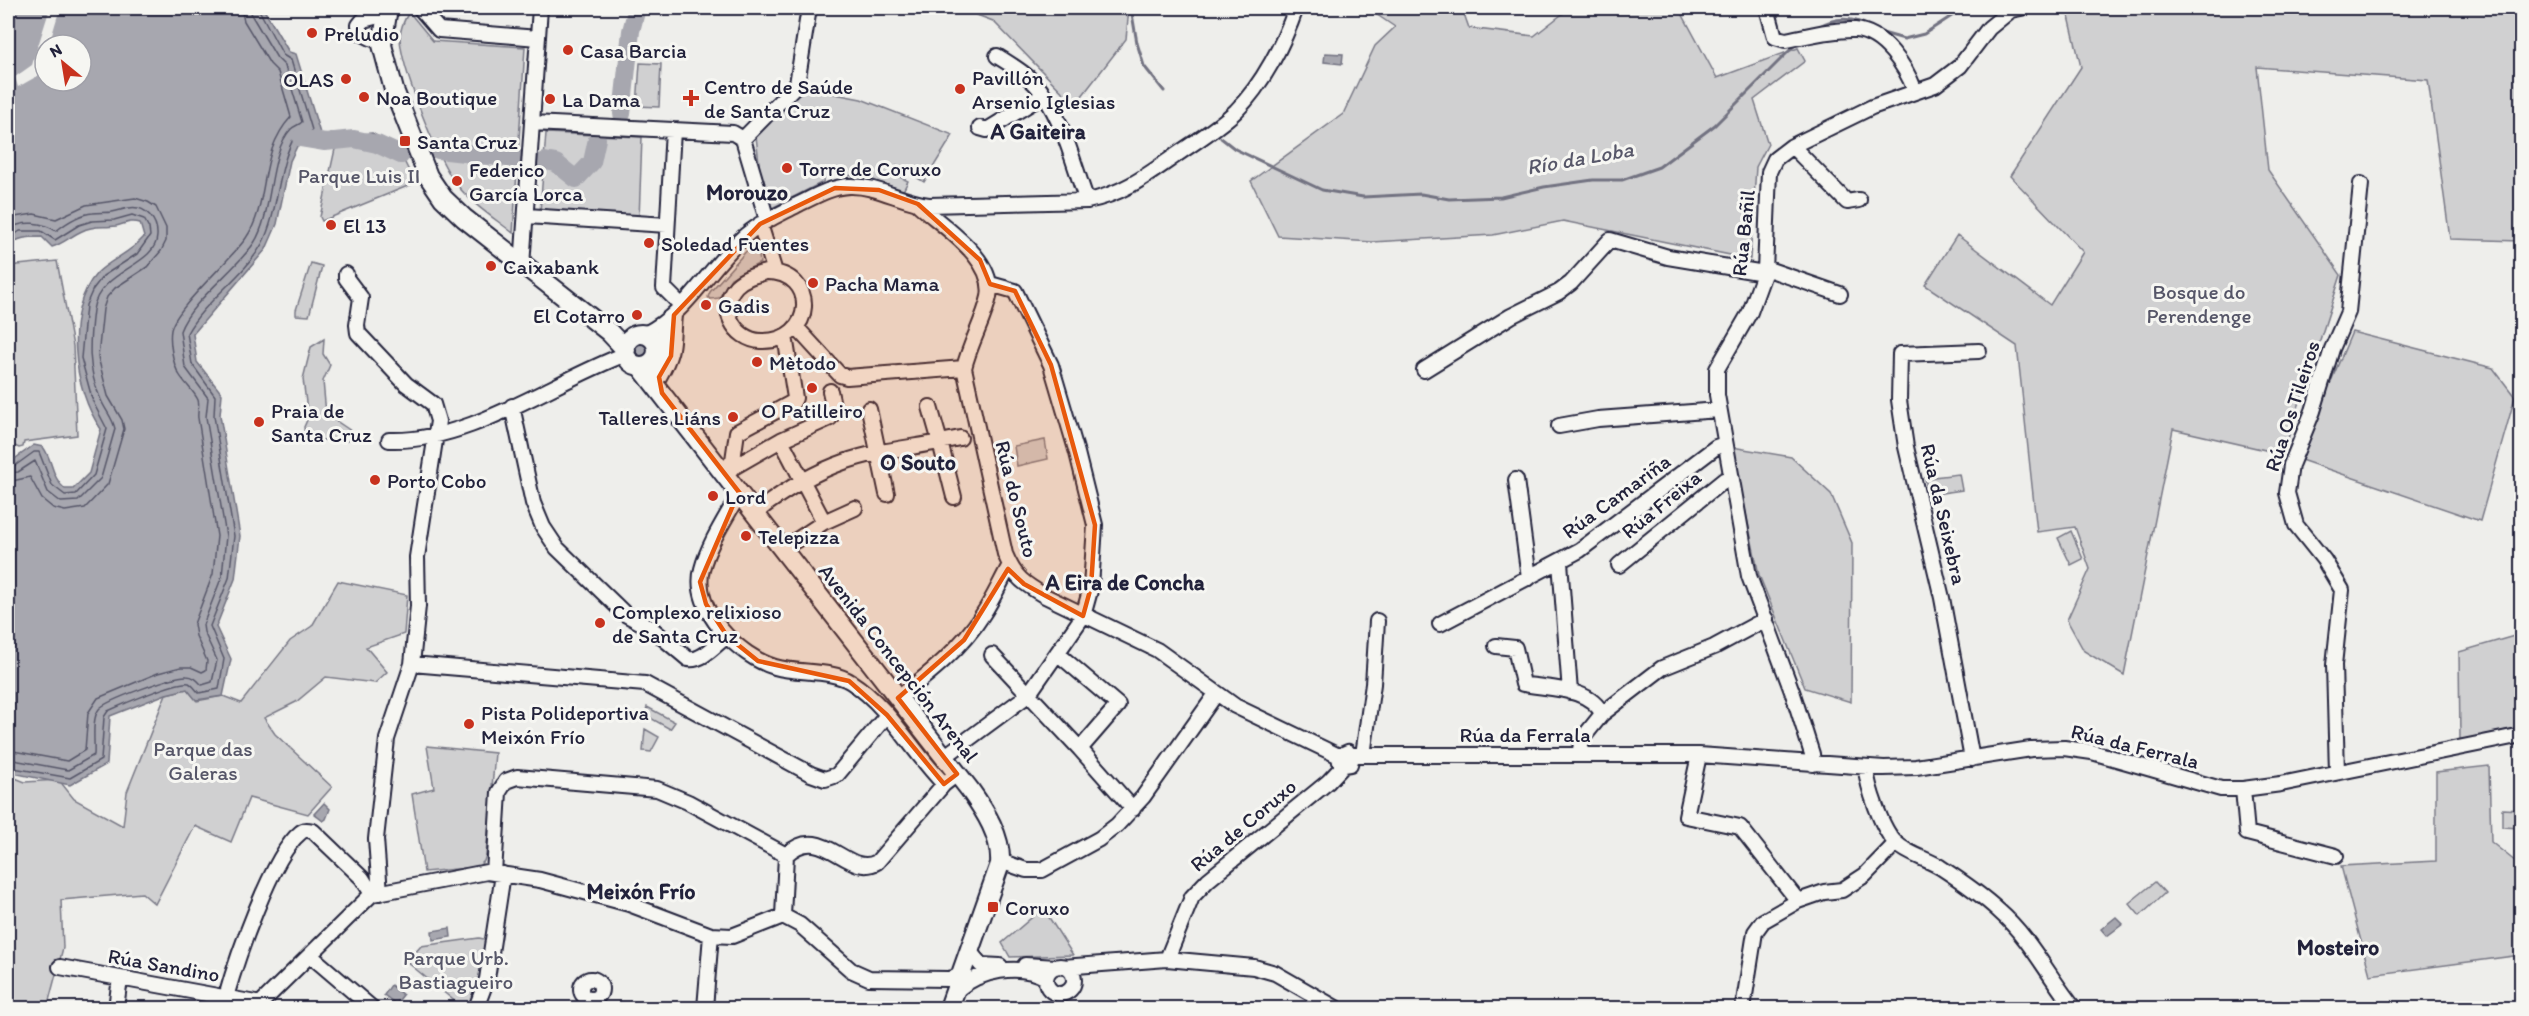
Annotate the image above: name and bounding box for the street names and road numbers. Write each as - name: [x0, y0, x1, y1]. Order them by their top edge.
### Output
- street label: Rúa Bañil: [1726, 189, 1760, 277]
- street label: Rúa Os Tileiros: [2259, 337, 2325, 475]
- street label: Rúa do Souto: [990, 438, 1044, 560]
- street label: Rúa da Seixebra: [1916, 441, 1972, 587]
- street label: Rúa Camariña: [1557, 448, 1675, 544]
- street label: Rúa Freixa: [1616, 464, 1706, 544]
- street label: Avenida Concepción Arenal: [814, 559, 984, 767]
- street label: Rúa da Ferrala: [2068, 718, 2202, 774]
- street label: Rúa da Ferrala: [1460, 722, 1590, 747]
- street label: Rúa de Coruxo: [1185, 773, 1301, 877]
- street label: Rúa Sandino: [106, 943, 222, 987]

